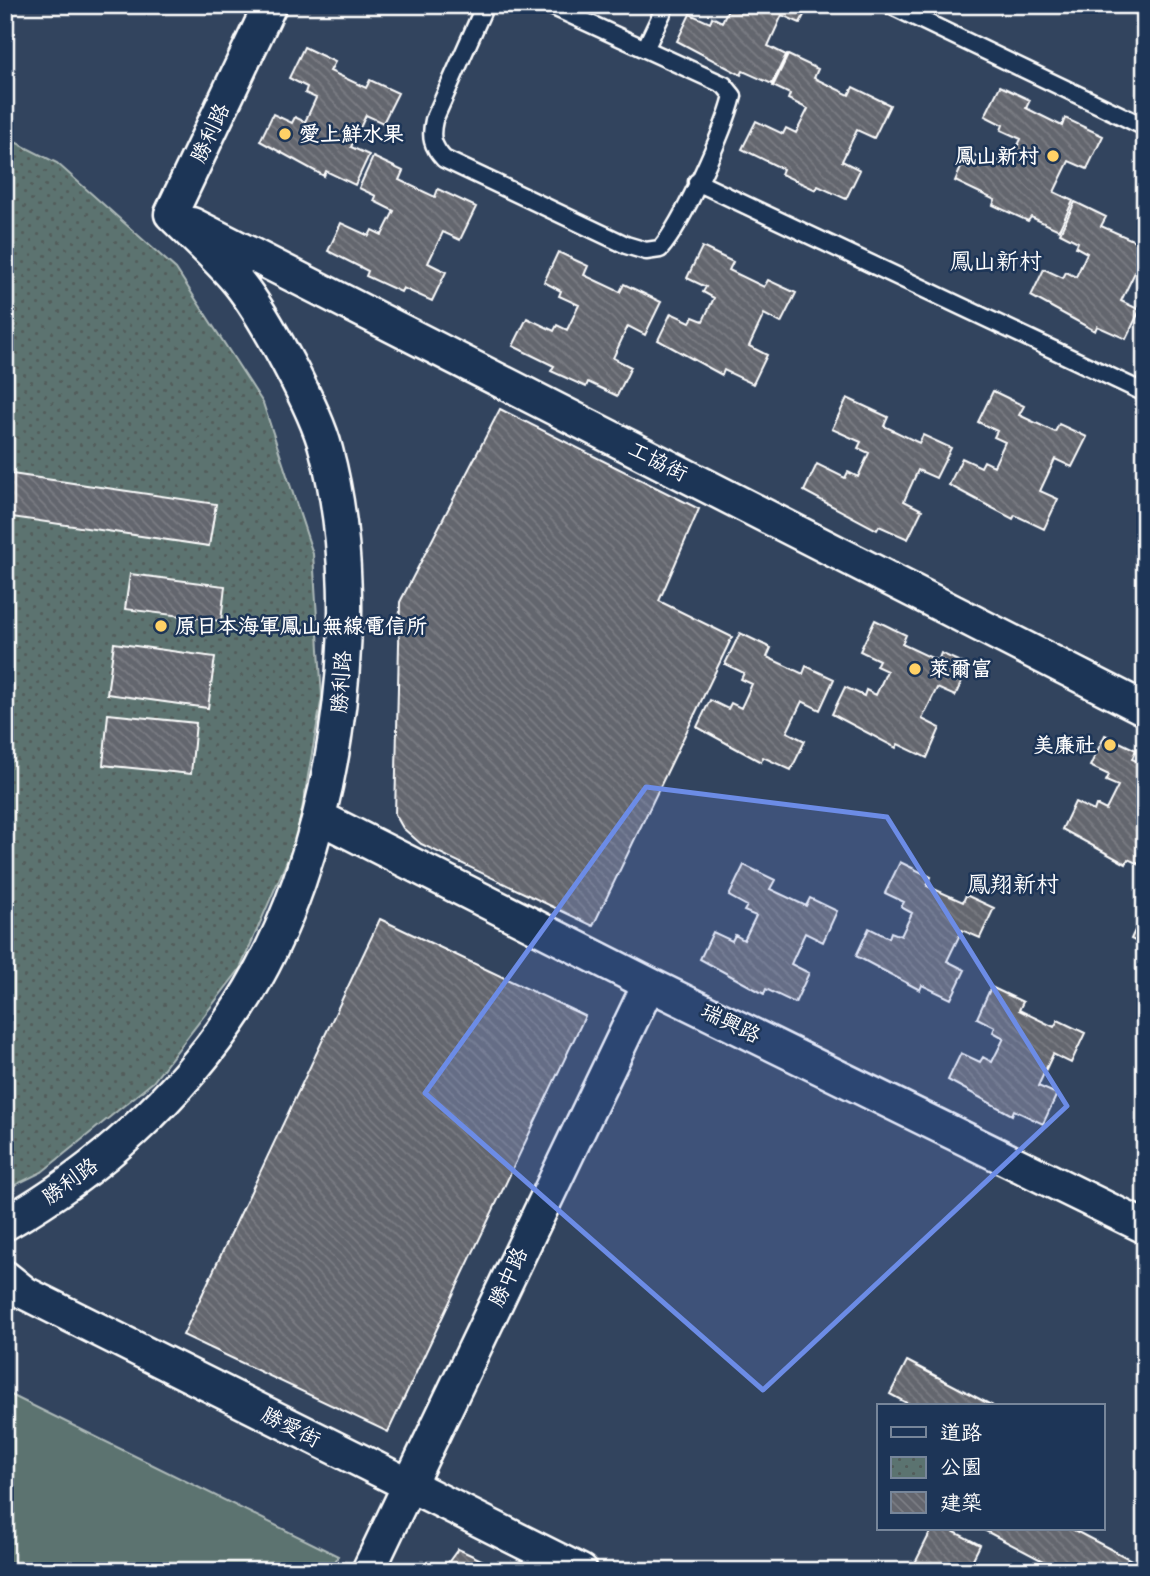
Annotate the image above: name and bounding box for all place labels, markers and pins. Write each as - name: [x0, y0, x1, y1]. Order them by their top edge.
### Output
- place label: 愛上鮮水果: [299, 115, 404, 153]
- marker: 愛上鮮水果: [277, 126, 293, 142]
- place label: 鳳山新村: [955, 137, 1039, 175]
- marker: 鳳山新村: [1045, 148, 1061, 164]
- place label: 原日本海軍鳳山無線電信所: [175, 607, 427, 645]
- marker: 原日本海軍鳳山無線電信所: [153, 618, 169, 634]
- place label: 萊爾富: [929, 650, 992, 688]
- marker: 萊爾富: [907, 661, 923, 677]
- place label: 美廉社: [1033, 726, 1096, 764]
- marker: 美廉社: [1102, 737, 1118, 753]

